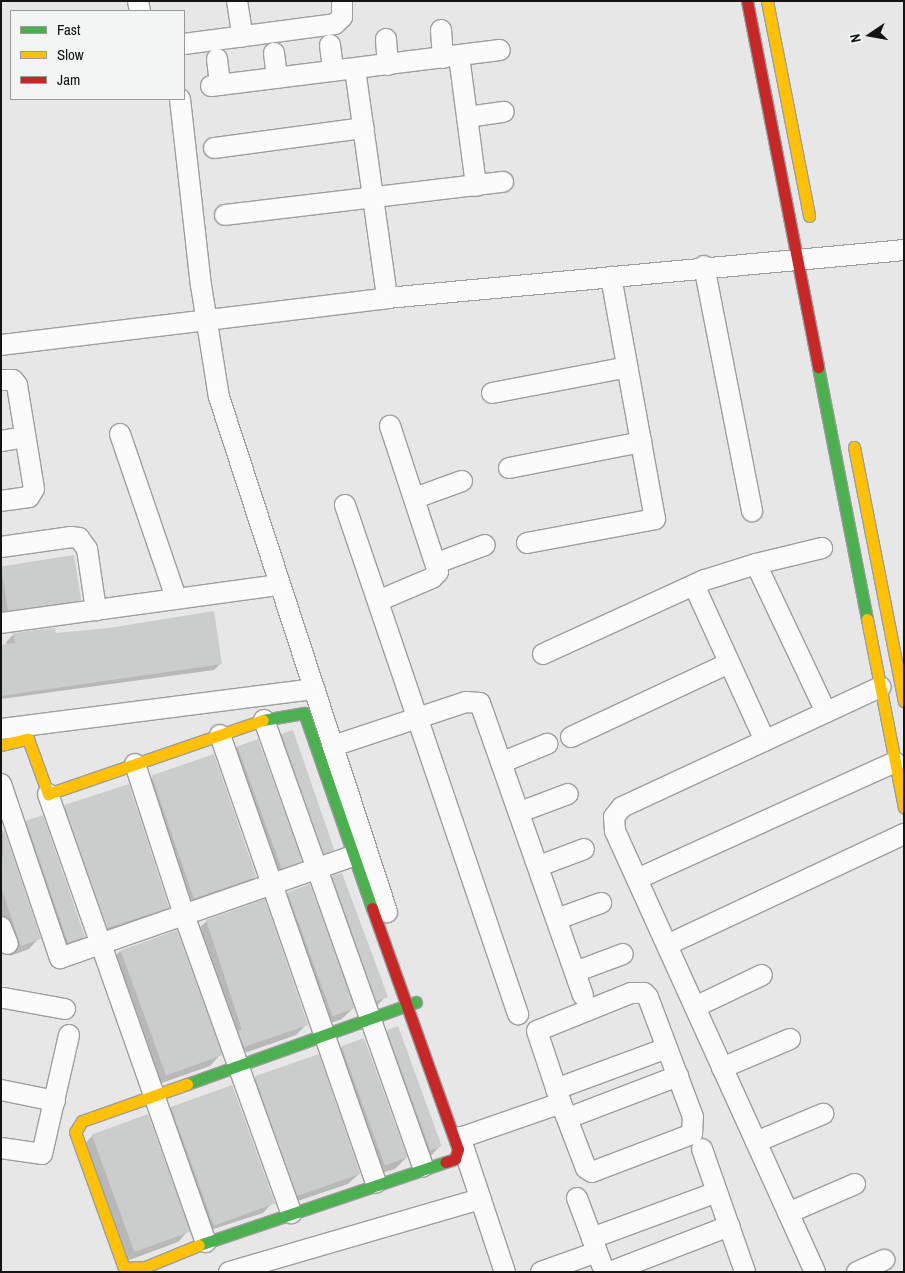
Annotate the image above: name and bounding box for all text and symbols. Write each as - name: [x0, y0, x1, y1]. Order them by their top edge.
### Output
- legend: [10, 10, 185, 100]
- north arrow: [845, 10, 895, 60]
- text: Fast: [57, 19, 80, 40]
- text: N: [846, 32, 865, 44]
- text: Slow: [57, 44, 84, 65]
- text: Jam: [57, 69, 80, 90]

